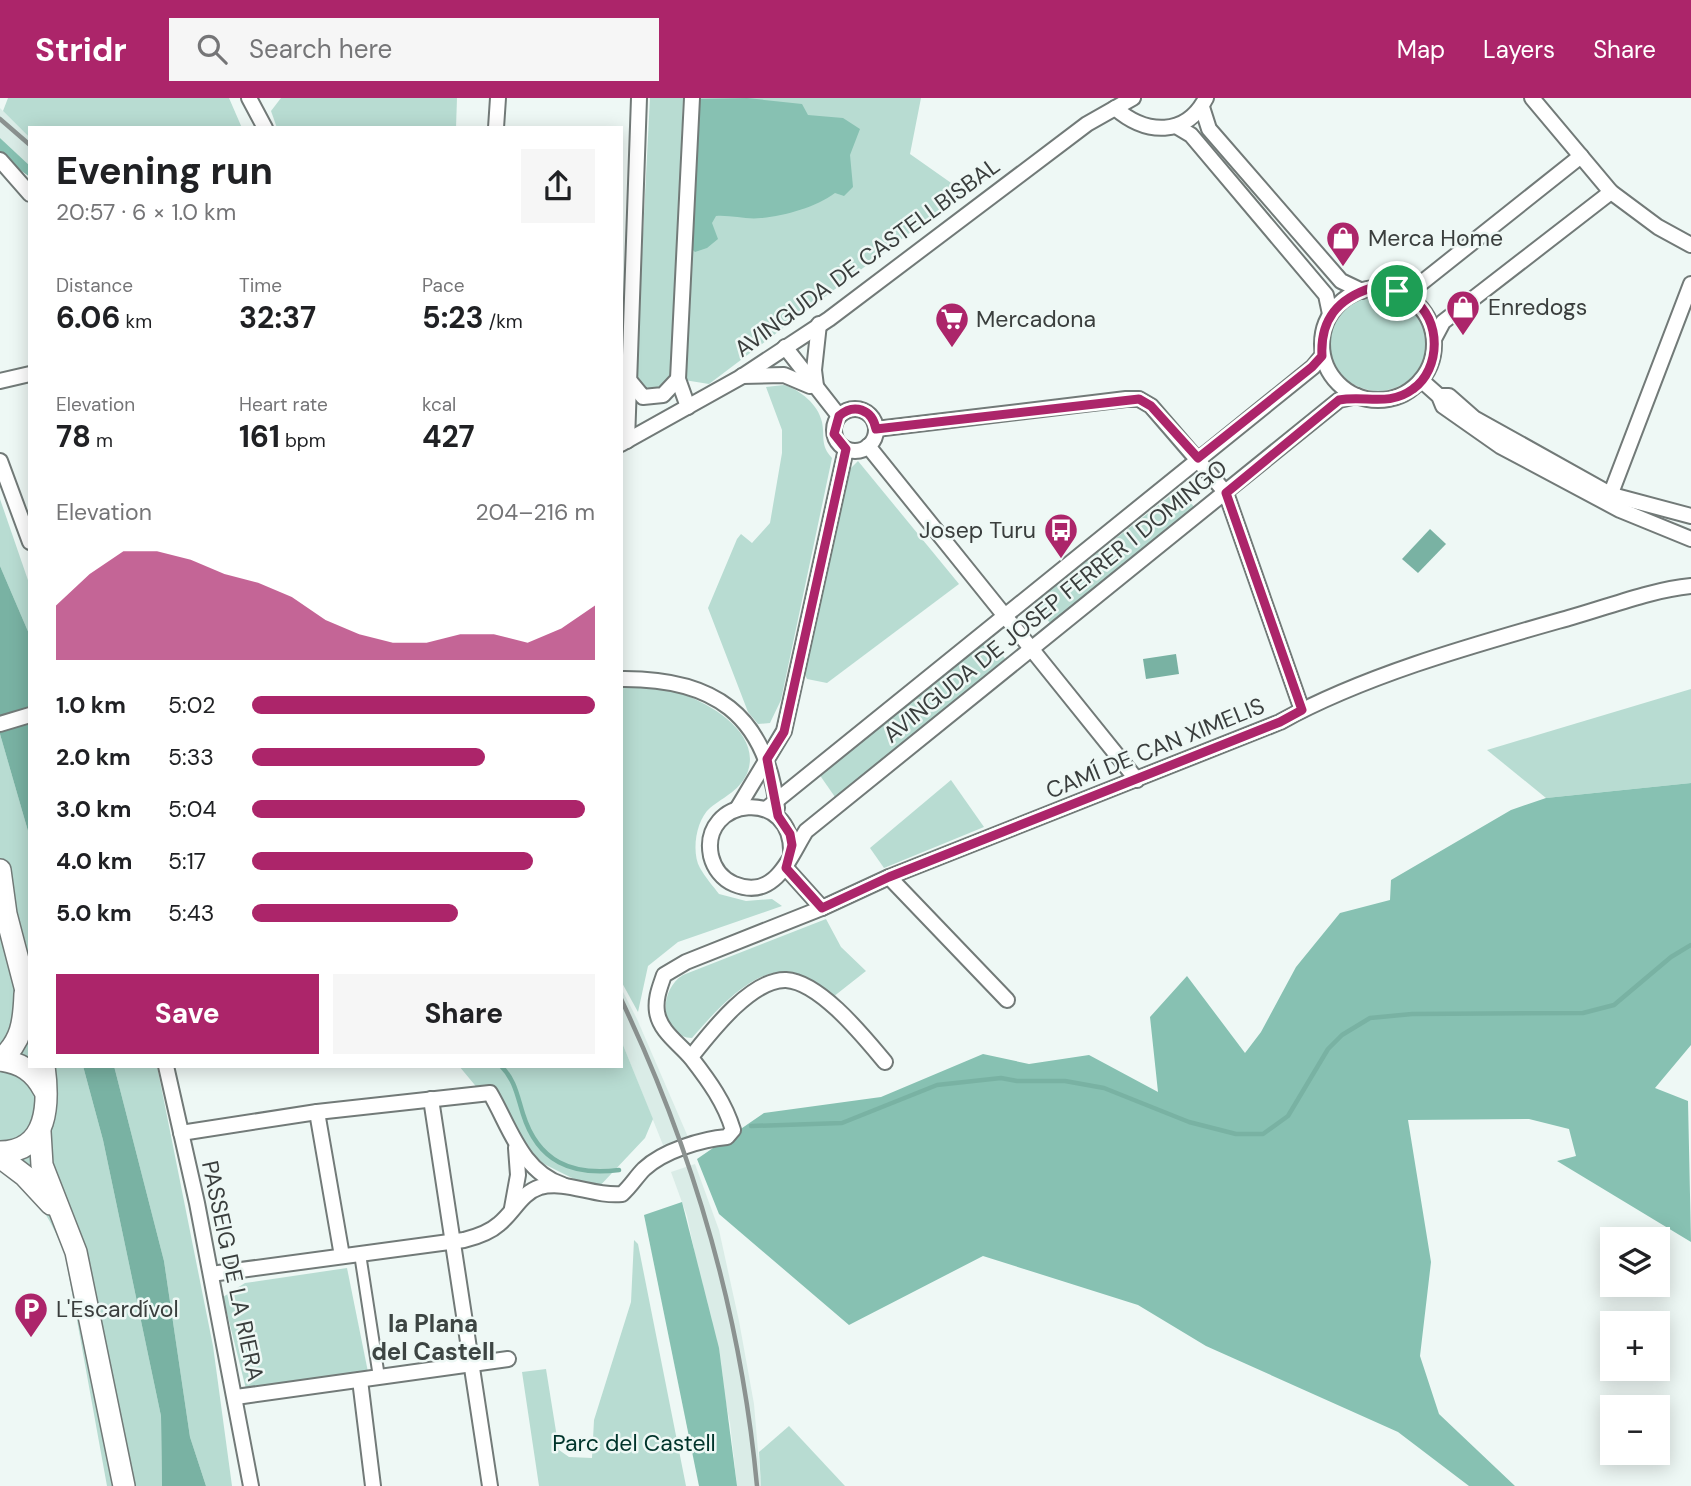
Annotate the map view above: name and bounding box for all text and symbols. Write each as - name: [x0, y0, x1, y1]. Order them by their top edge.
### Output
- search box: [169, 18, 659, 81]
- text: Stridr: [35, 28, 127, 71]
- icon: search: [193, 30, 231, 68]
- text: Search here: [249, 32, 392, 66]
- text: Map: [1397, 34, 1445, 65]
- text: Layers: [1483, 34, 1555, 65]
- text: Share: [1593, 34, 1656, 65]
- text: Evening run: [56, 146, 273, 196]
- button: share: [521, 149, 595, 223]
- street label: AVINGUDA DE CASTELLBISBAL: [728, 150, 1006, 364]
- text: 20:57 · 6 × 1.0 km: [56, 197, 236, 227]
- shop icon: Merca Home: [1324, 219, 1362, 268]
- place label: Merca Home: [1368, 223, 1503, 253]
- pin: [1367, 261, 1427, 321]
- icon: arrive: [1378, 272, 1416, 310]
- text: Distance: [56, 273, 133, 298]
- text: Time: [239, 273, 282, 298]
- text: Pace: [422, 273, 465, 298]
- shop icon: Enredogs: [1444, 288, 1482, 337]
- place label: Enredogs: [1488, 292, 1587, 322]
- text: 6.06: [56, 298, 121, 337]
- text: 32:37: [239, 298, 316, 337]
- text: 5:23: [422, 298, 484, 337]
- supermarket icon: Mercadona: [933, 300, 971, 349]
- place label: Mercadona: [976, 304, 1096, 334]
- text: km: [121, 309, 152, 334]
- text: /km: [484, 309, 523, 334]
- text: Elevation: [56, 392, 135, 417]
- text: Heart rate: [239, 392, 328, 417]
- text: kcal: [422, 392, 456, 417]
- text: 78: [56, 417, 91, 456]
- text: 161: [239, 417, 280, 456]
- text: 427: [422, 417, 475, 456]
- text: m: [91, 428, 113, 453]
- text: bpm: [280, 428, 326, 453]
- street label: AVINGUDA DE JOSEP FERRER I DOMINGO: [877, 453, 1233, 749]
- text: Elevation: [56, 497, 152, 527]
- text: 204–216 m: [475, 497, 595, 527]
- bus stop icon: Josep Turu: [1042, 511, 1080, 560]
- place label: Josep Turu: [919, 515, 1036, 545]
- text: 1.0 km: [56, 690, 126, 720]
- text: 5:02: [168, 690, 215, 720]
- street label: CAMÍ DE CAN XIMELIS: [1041, 690, 1269, 806]
- text: 2.0 km: [56, 742, 131, 772]
- text: 5:33: [168, 742, 214, 772]
- text: 3.0 km: [56, 794, 131, 824]
- text: 5:04: [168, 794, 216, 824]
- text: 4.0 km: [56, 846, 132, 876]
- text: 5:17: [168, 846, 206, 876]
- text: 5.0 km: [56, 898, 132, 928]
- text: 5:43: [168, 898, 214, 928]
- button: Save: [56, 974, 319, 1054]
- button: Share: [333, 974, 595, 1054]
- street label: PASSEIG DE LA RIERA: [195, 1158, 271, 1384]
- map controls: [1600, 1227, 1670, 1465]
- button: layers: [1600, 1227, 1670, 1297]
- parking icon: L'Escardívol: [12, 1290, 50, 1339]
- place label: L'Escardívol: [56, 1294, 179, 1324]
- district label: la Plana del Castell: [371, 1308, 495, 1367]
- button: +: [1600, 1311, 1670, 1381]
- button: −: [1600, 1395, 1670, 1465]
- park label: Parc del Castell: [552, 1428, 716, 1458]

